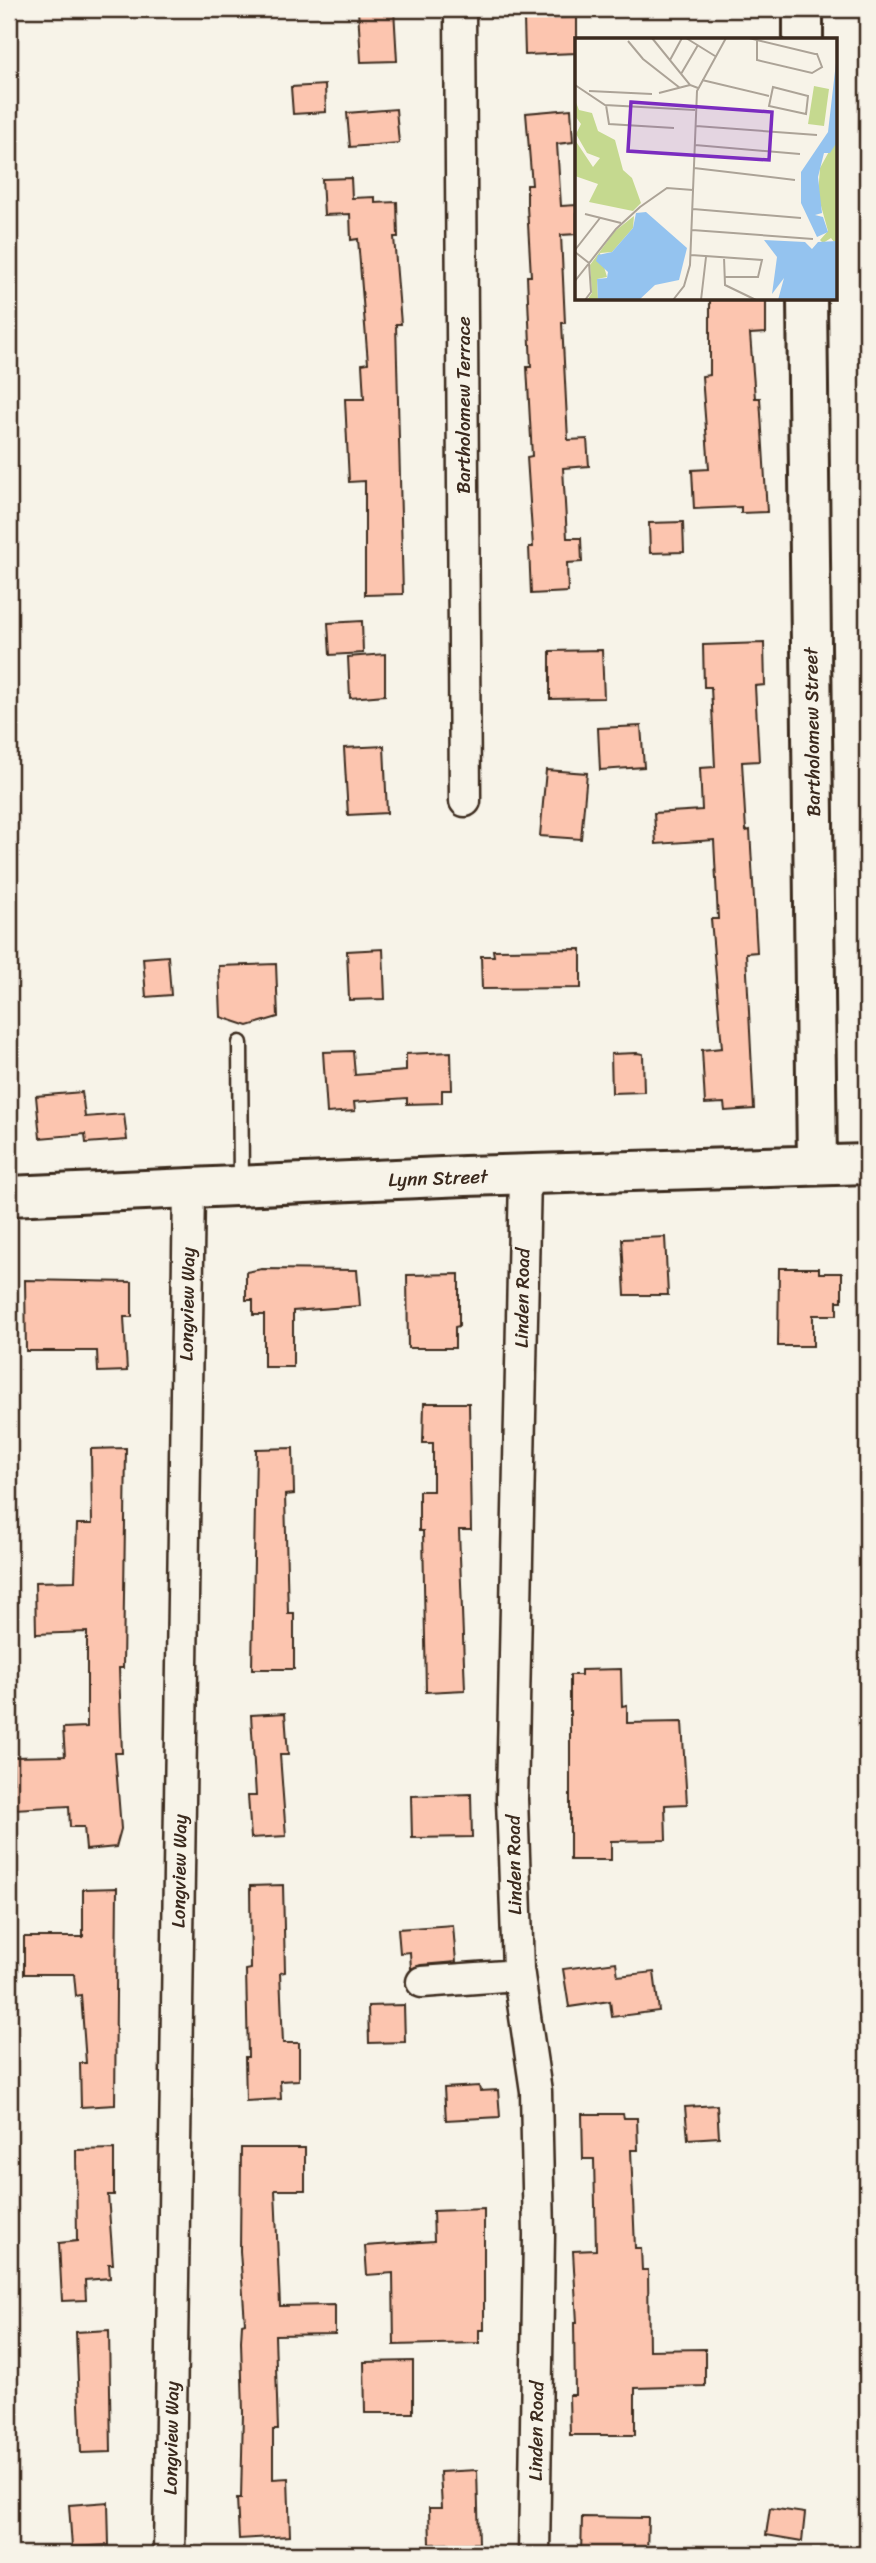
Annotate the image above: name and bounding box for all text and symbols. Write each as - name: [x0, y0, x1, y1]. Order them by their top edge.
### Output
- inset map: [575, 38, 838, 301]
- street label: Bartholomew Terrace: [447, 316, 480, 494]
- street label: Bartholomew Street: [794, 646, 830, 817]
- street label: Lynn Street: [388, 1160, 490, 1196]
- street label: Linden Road: [505, 1246, 539, 1348]
- street label: Longview Way: [170, 1247, 204, 1361]
- street label: Linden Road: [497, 1813, 531, 1915]
- street label: Longview Way: [162, 1814, 196, 1928]
- street label: Linden Road: [519, 2379, 553, 2481]
- street label: Longview Way: [154, 2381, 188, 2495]

